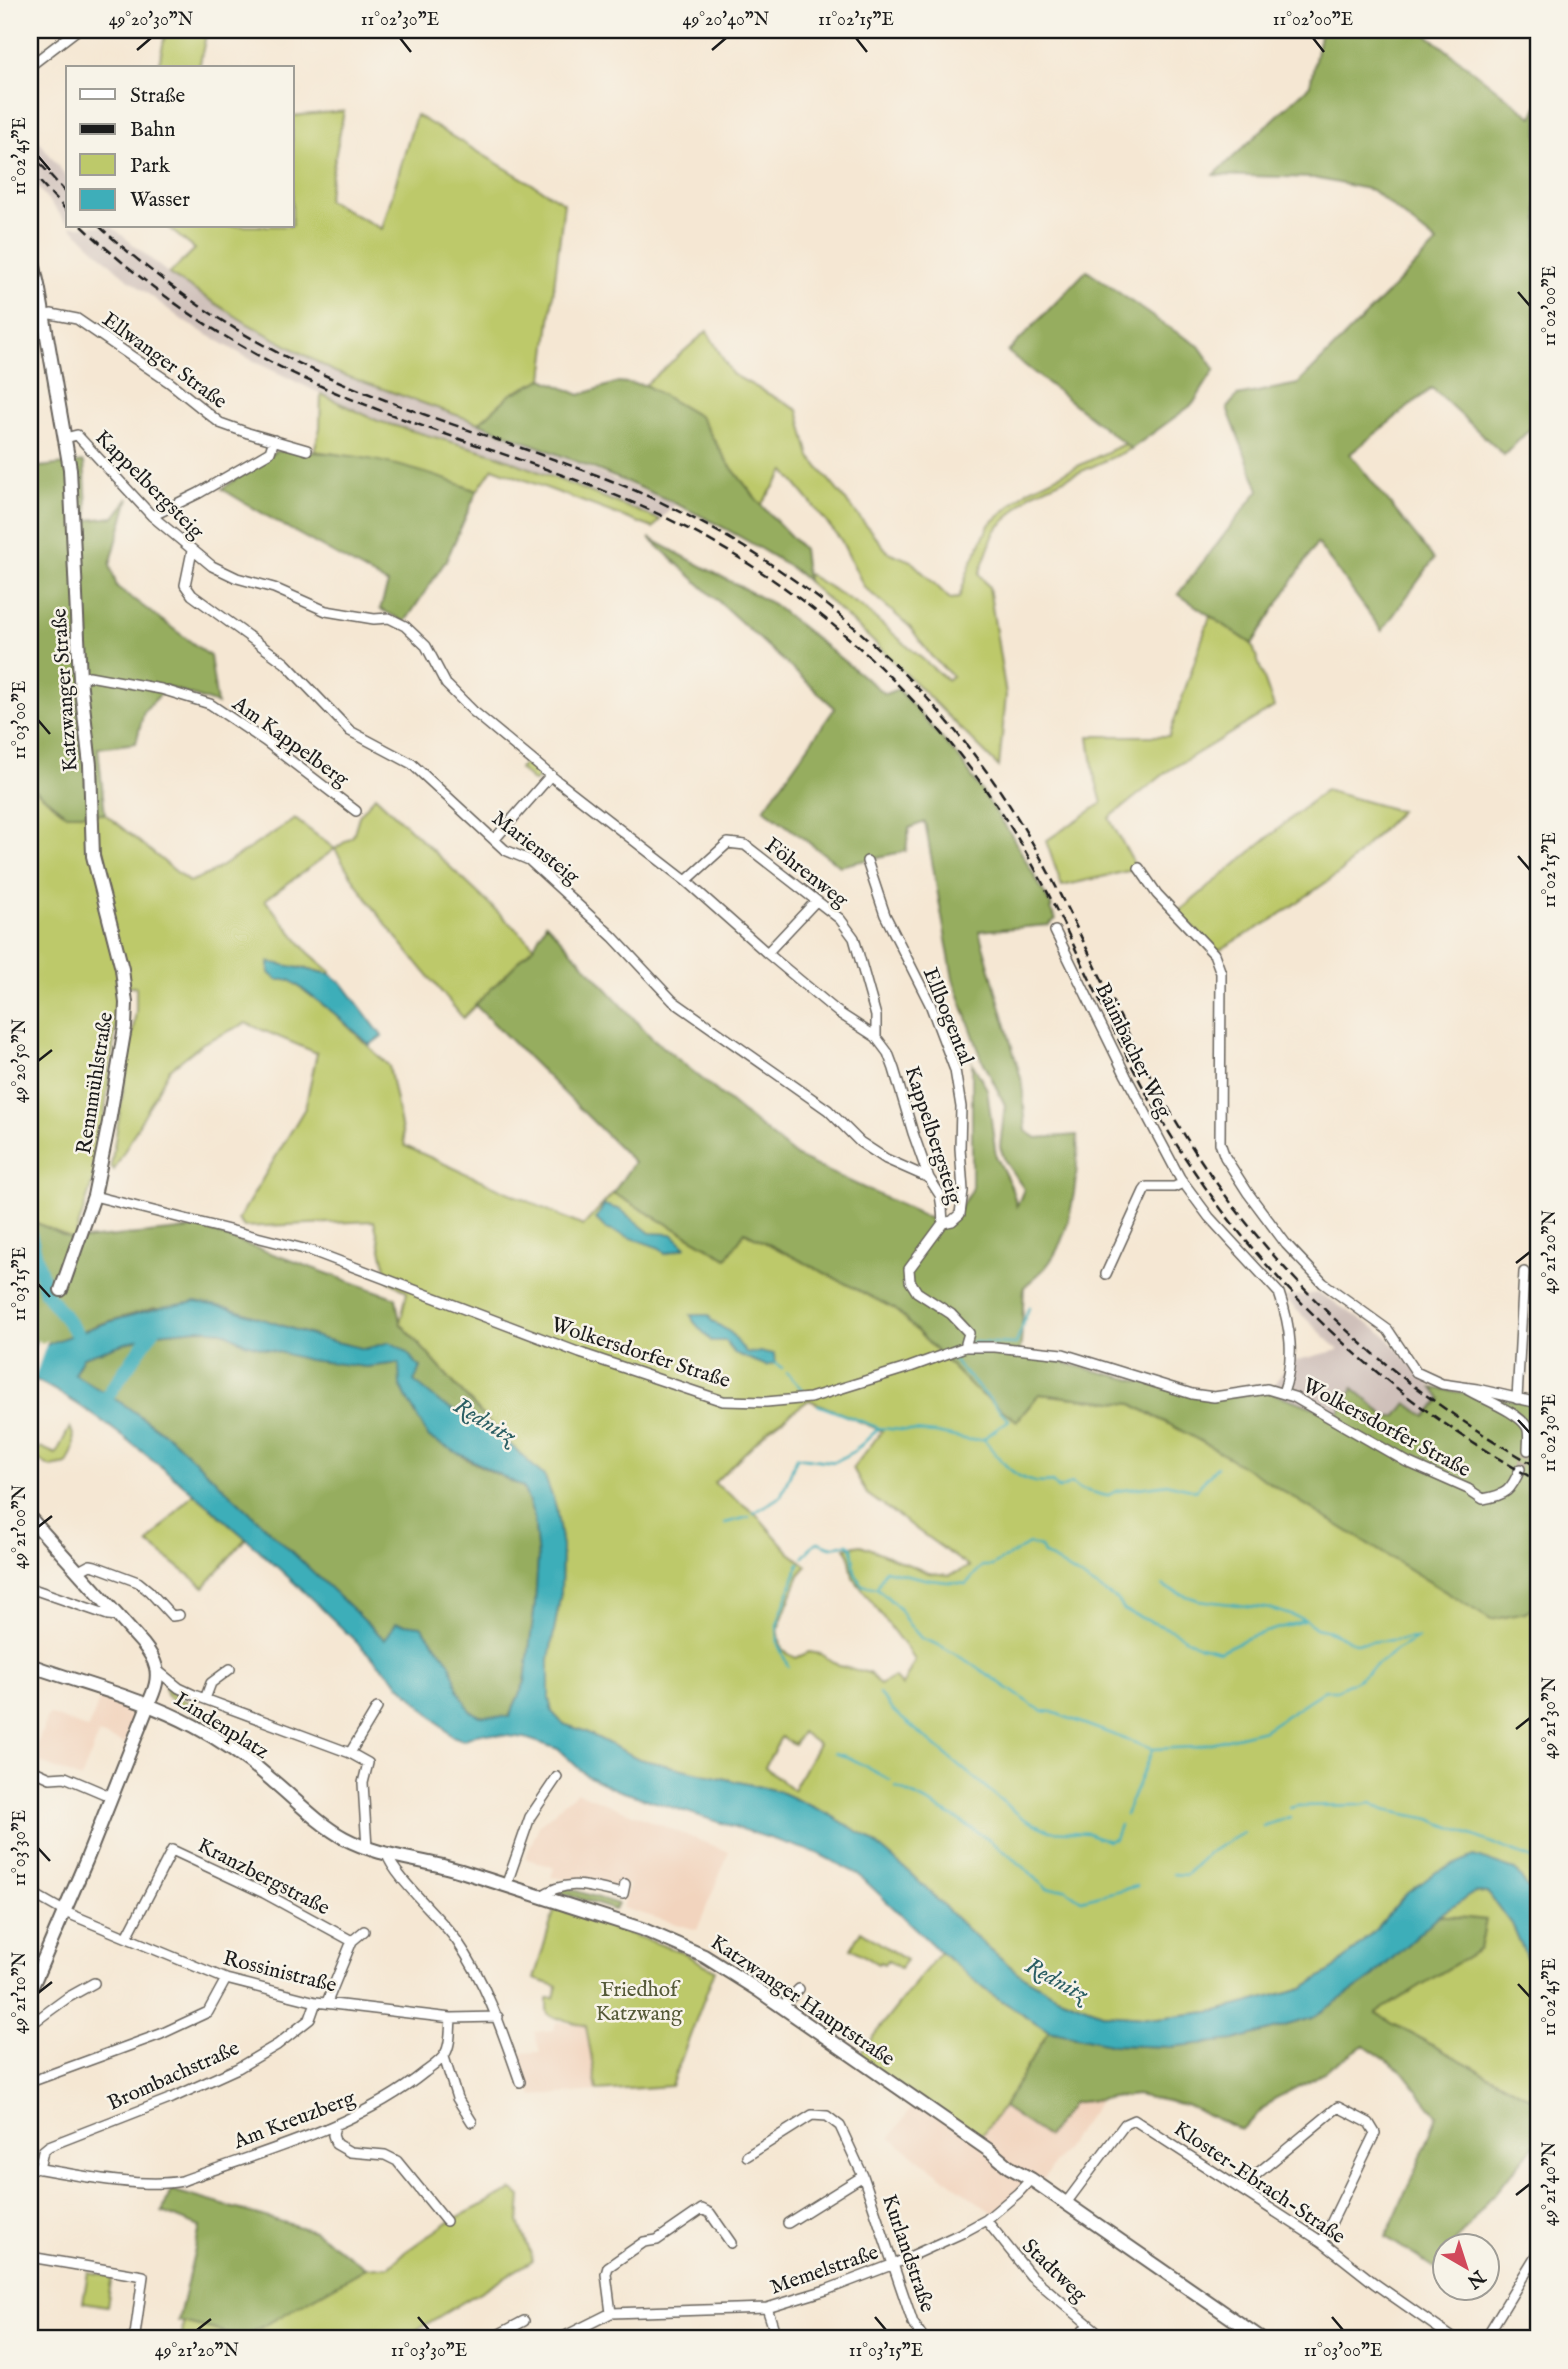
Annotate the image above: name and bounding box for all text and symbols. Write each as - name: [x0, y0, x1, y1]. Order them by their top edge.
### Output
- text: 49°20'30"N: [109, 9, 194, 32]
- text: 11°02'30"E: [361, 9, 439, 32]
- text: 49°20'40"N: [683, 9, 770, 32]
- text: 11°02'15"E: [818, 9, 894, 32]
- text: 11°02'00"E: [1273, 9, 1353, 32]
- legend: [66, 66, 294, 228]
- text: Straße: [130, 83, 186, 110]
- text: 11°02'45"E: [9, 117, 32, 195]
- text: Bahn: [130, 117, 175, 144]
- text: Park: [130, 153, 171, 180]
- text: Wasser: [130, 187, 190, 214]
- text: 11°02'00"E: [1539, 266, 1562, 346]
- street label: Ellwanger Straße: [96, 307, 232, 416]
- street label: Kappelbergsteig: [89, 425, 210, 546]
- street label: Katzwanger Straße: [46, 607, 85, 773]
- text: 11°03'00"E: [9, 681, 32, 759]
- street label: Am Kappelberg: [226, 690, 354, 794]
- street label: Mariensteig: [486, 805, 585, 891]
- street label: Föhrenweg: [759, 832, 854, 915]
- text: 11°02'15"E: [1539, 832, 1562, 908]
- street label: Ellbogental: [916, 964, 979, 1070]
- street label: Baimbacher Weg: [1088, 979, 1177, 1123]
- street label: Rennmühlstraße: [71, 1010, 120, 1156]
- text: 49°20'50"N: [9, 1018, 32, 1103]
- street label: Kappelbergsteig: [898, 1063, 968, 1209]
- text: 49°21'20"N: [1539, 1209, 1562, 1294]
- text: 11°03'15"E: [9, 1247, 32, 1321]
- street label: Wolkersdorfer Straße: [548, 1312, 734, 1395]
- street label: Wolkersdorfer Straße: [1298, 1373, 1475, 1484]
- water label: Rednitz: [448, 1392, 522, 1452]
- text: 11°02'30"E: [1539, 1394, 1562, 1472]
- text: 49°21'00"N: [9, 1484, 32, 1569]
- text: 49°21'30"N: [1539, 1676, 1562, 1759]
- street label: Lindenplatz: [169, 1687, 274, 1766]
- text: 11°03'30"E: [9, 1810, 32, 1886]
- street label: Kranzbergstraße: [193, 1832, 334, 1922]
- street label: Katzwanger Hauptstraße: [705, 1929, 900, 2073]
- street label: Rossinistraße: [220, 1945, 340, 2000]
- text: 49°21'10"N: [9, 1951, 32, 2034]
- water label: Rednitz: [1020, 1951, 1095, 2010]
- text: 11°02'45"E: [1539, 1958, 1562, 2036]
- park label: Friedhof Katzwang: [596, 1977, 683, 2028]
- street label: Brombachstraße: [104, 2035, 244, 2117]
- street label: Am Kreuzberg: [229, 2085, 360, 2156]
- street label: Kloster-Ebrach-Straße: [1168, 2116, 1351, 2251]
- text: 49°21'40"N: [1539, 2141, 1562, 2226]
- street label: Kurlandstraße: [875, 2191, 940, 2316]
- north arrow: [1432, 2232, 1502, 2302]
- street label: Stadtweg: [1016, 2234, 1093, 2309]
- street label: Memelstraße: [767, 2239, 882, 2302]
- text: N: [1461, 2264, 1490, 2294]
- text: 49°21'20"N: [155, 2340, 240, 2363]
- text: 11°03'30"E: [391, 2340, 467, 2363]
- text: 11°03'15"E: [849, 2340, 923, 2363]
- text: 11°03'00"E: [1304, 2340, 1382, 2363]

